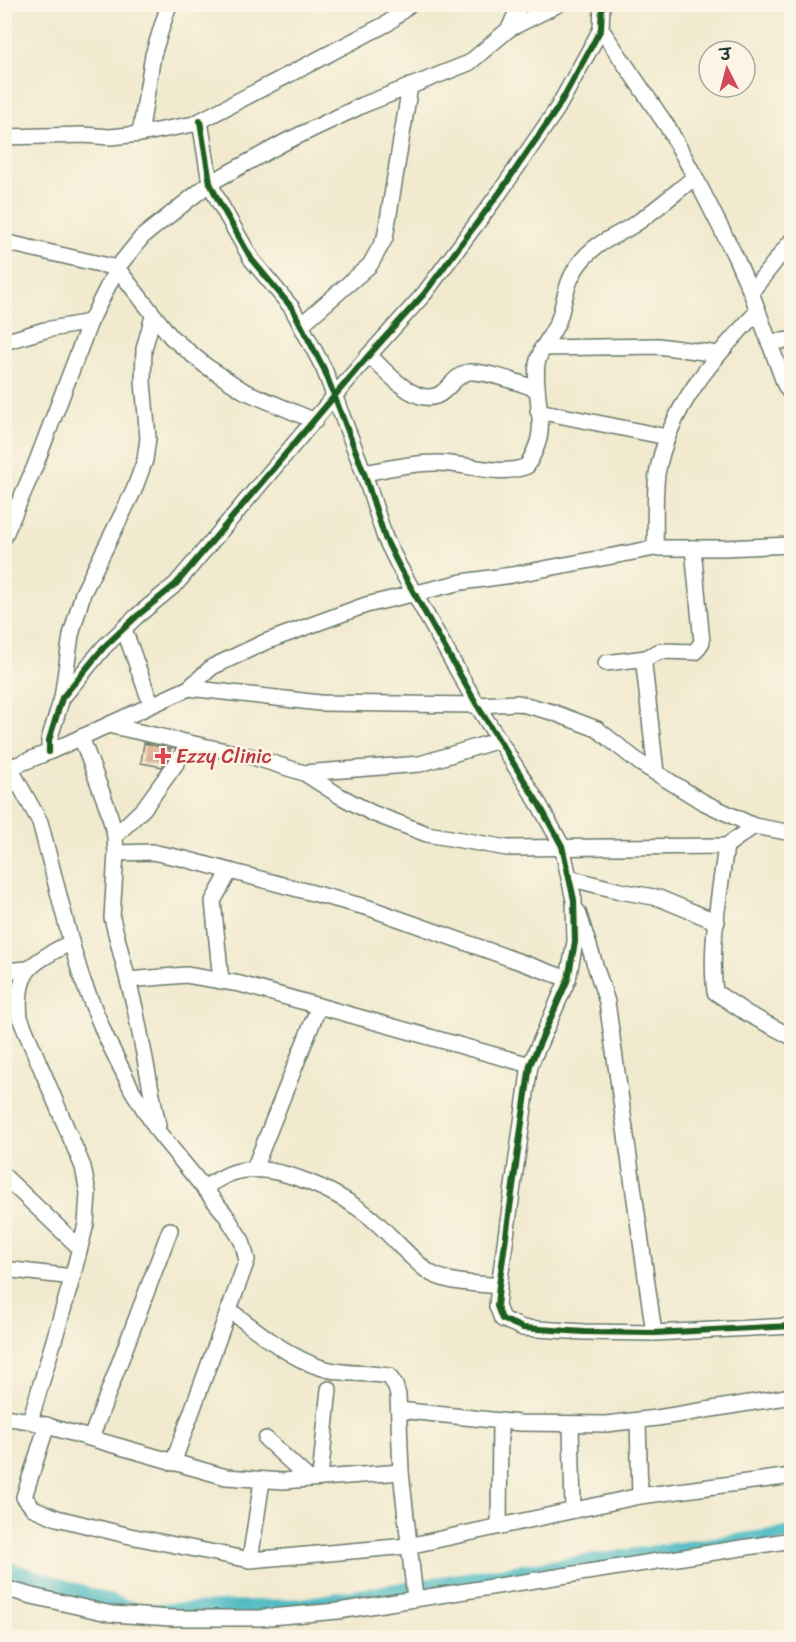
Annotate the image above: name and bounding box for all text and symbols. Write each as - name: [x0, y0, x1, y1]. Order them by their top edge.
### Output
- north arrow: [697, 39, 757, 99]
- text: उ: [717, 39, 734, 70]
- place label: Ezzy Clinic: [176, 739, 272, 774]
- marker: Ezzy Clinic: [154, 747, 172, 765]

